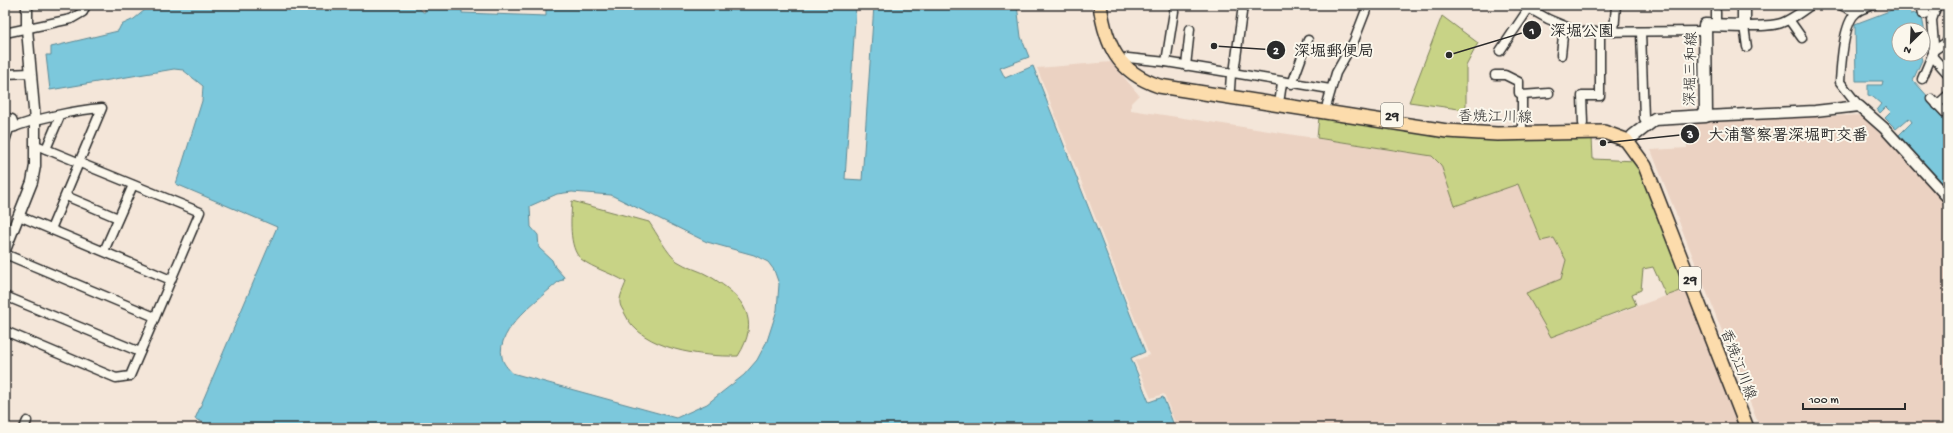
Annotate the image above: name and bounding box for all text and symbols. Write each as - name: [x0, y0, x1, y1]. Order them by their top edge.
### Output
- callout: 深堀公園: [1522, 16, 1622, 44]
- north arrow: [1891, 22, 1931, 62]
- text: 深堀公園: [1550, 23, 1614, 43]
- text: 1: [1529, 25, 1535, 39]
- street label: 深堀三和線: [1681, 31, 1702, 107]
- callout: 深堀郵便局: [1266, 36, 1382, 64]
- text: N: [1902, 42, 1913, 56]
- text: 深堀郵便局: [1294, 43, 1374, 63]
- text: 2: [1273, 45, 1279, 59]
- road number: 29: [1381, 103, 1403, 127]
- street label: 香焼江川線: [1457, 107, 1533, 128]
- callout: 大浦警察署深堀町交番: [1680, 120, 1876, 148]
- text: 大浦警察署深堀町交番: [1708, 126, 1868, 147]
- text: 3: [1686, 129, 1693, 143]
- road number: 29: [1679, 267, 1701, 291]
- street label: 香焼江川線: [1715, 326, 1760, 403]
- scale bar: [1803, 385, 1905, 411]
- text: 100 m: [1808, 394, 1839, 408]

